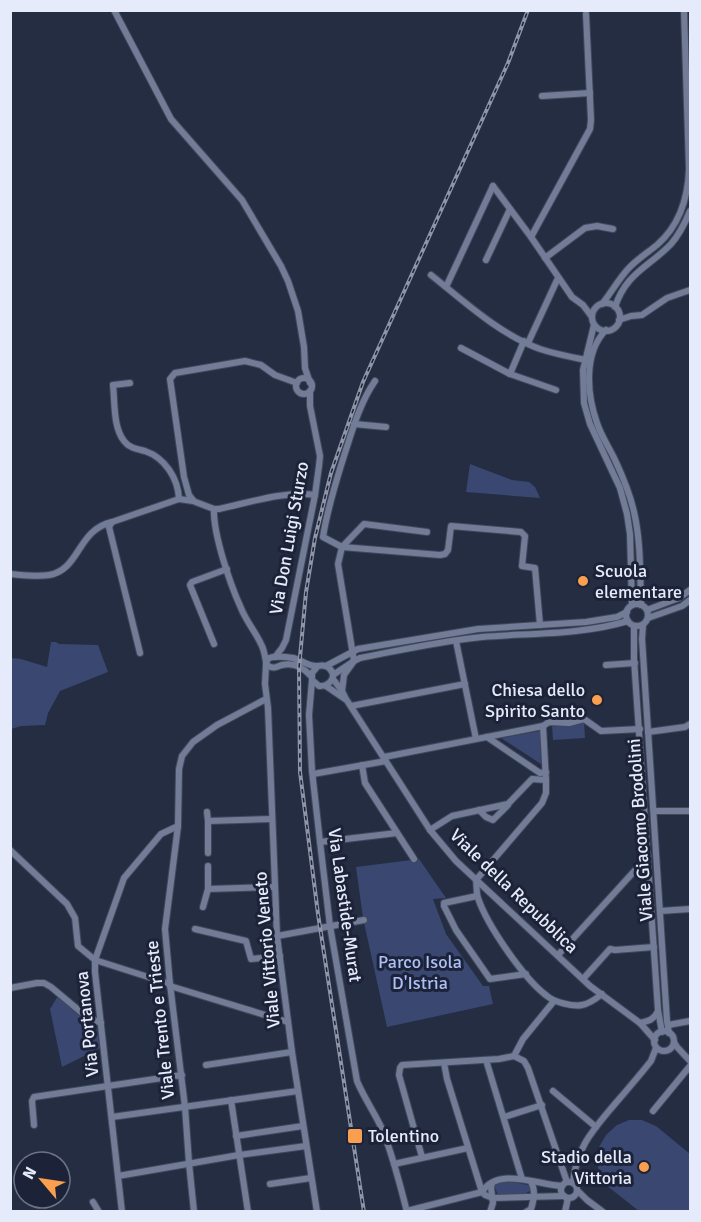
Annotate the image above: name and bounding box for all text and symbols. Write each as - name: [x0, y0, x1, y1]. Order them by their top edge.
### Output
- street label: Via Don Luigi Sturzo: [265, 460, 313, 616]
- place label: Scuola elementare: [595, 560, 682, 603]
- marker: Scuola elementare: [576, 574, 590, 588]
- place label: Chiesa dello Spirito Santo: [485, 679, 585, 722]
- marker: Chiesa dello Spirito Santo: [590, 693, 604, 707]
- street label: Viale Giacomo Brodolini: [623, 738, 657, 922]
- street label: Viale della Repubblica: [445, 824, 583, 958]
- street label: Via Labastide-Murat: [323, 827, 367, 983]
- street label: Viale Vittorio Veneto: [249, 871, 285, 1029]
- street label: Viale Trento e Trieste: [141, 939, 179, 1101]
- park label: Parco Isola D'Istria: [378, 951, 462, 994]
- street label: Via Portanova: [71, 970, 103, 1078]
- place label: Tolentino: [368, 1125, 439, 1147]
- marker: Tolentino: [346, 1127, 364, 1145]
- place label: Stadio della Vittoria: [541, 1146, 632, 1189]
- north arrow: [12, 1150, 72, 1210]
- marker: Stadio della Vittoria: [637, 1160, 651, 1174]
- text: N: [18, 1163, 41, 1183]

